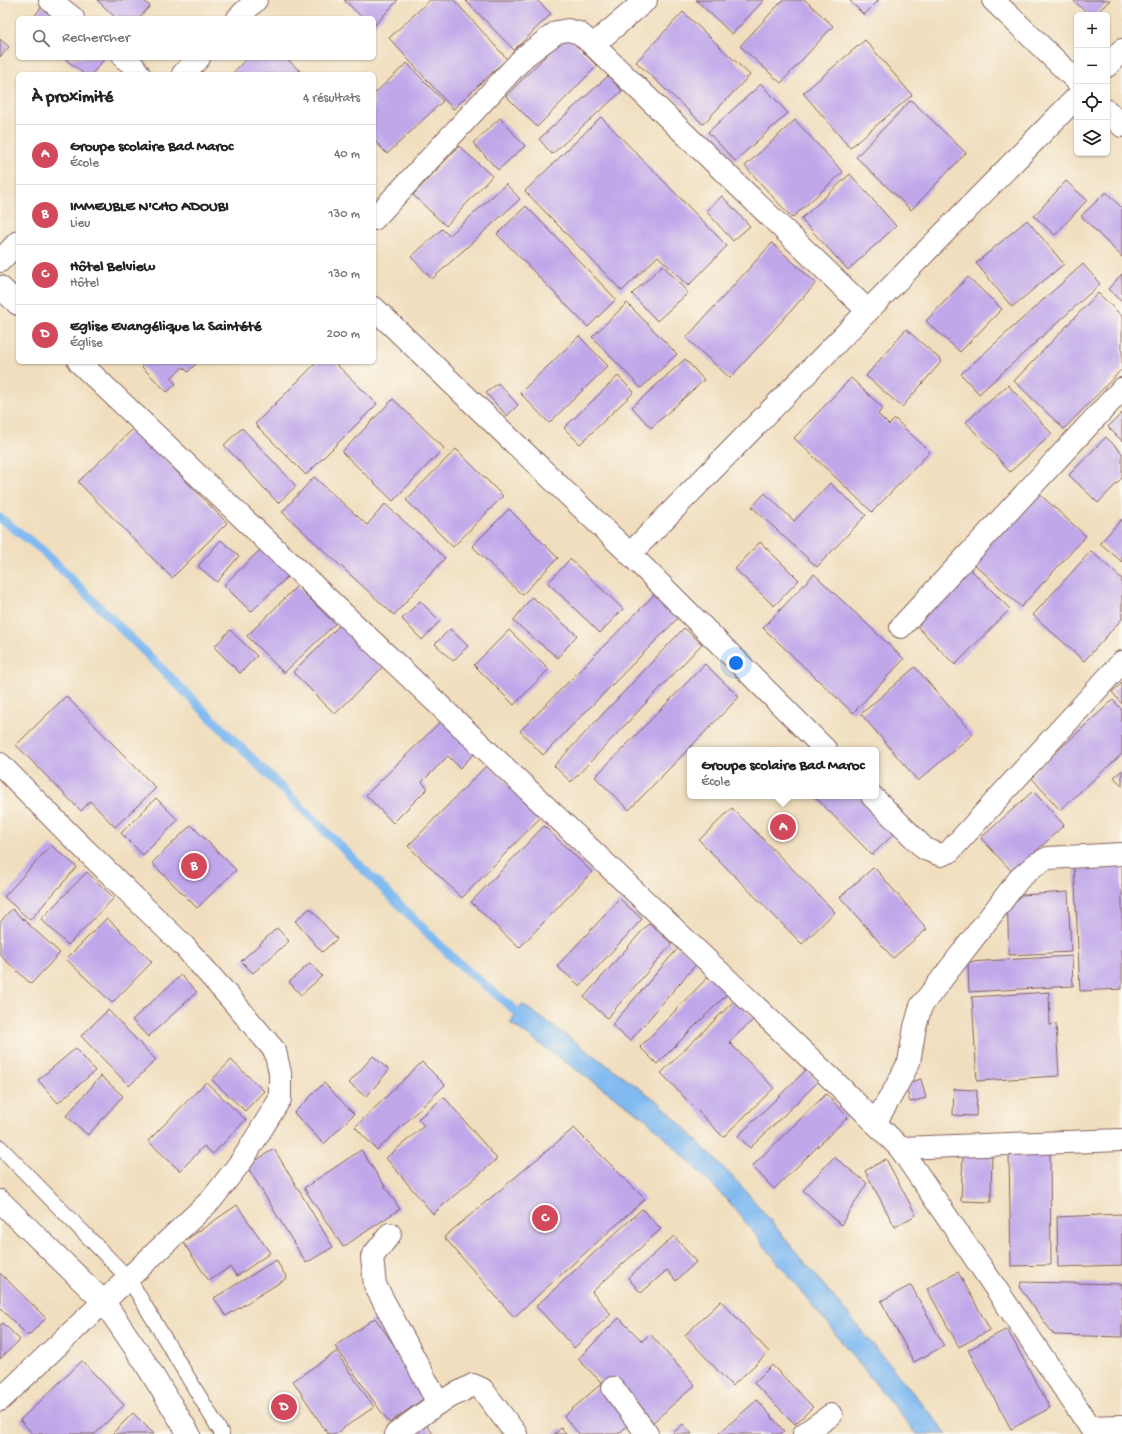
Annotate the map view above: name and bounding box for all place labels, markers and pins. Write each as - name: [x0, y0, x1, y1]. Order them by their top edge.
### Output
- pin: A: [770, 812, 796, 842]
- pin: B: [181, 851, 207, 881]
- pin: C: [532, 1203, 558, 1233]
- pin: D: [271, 1392, 297, 1422]

